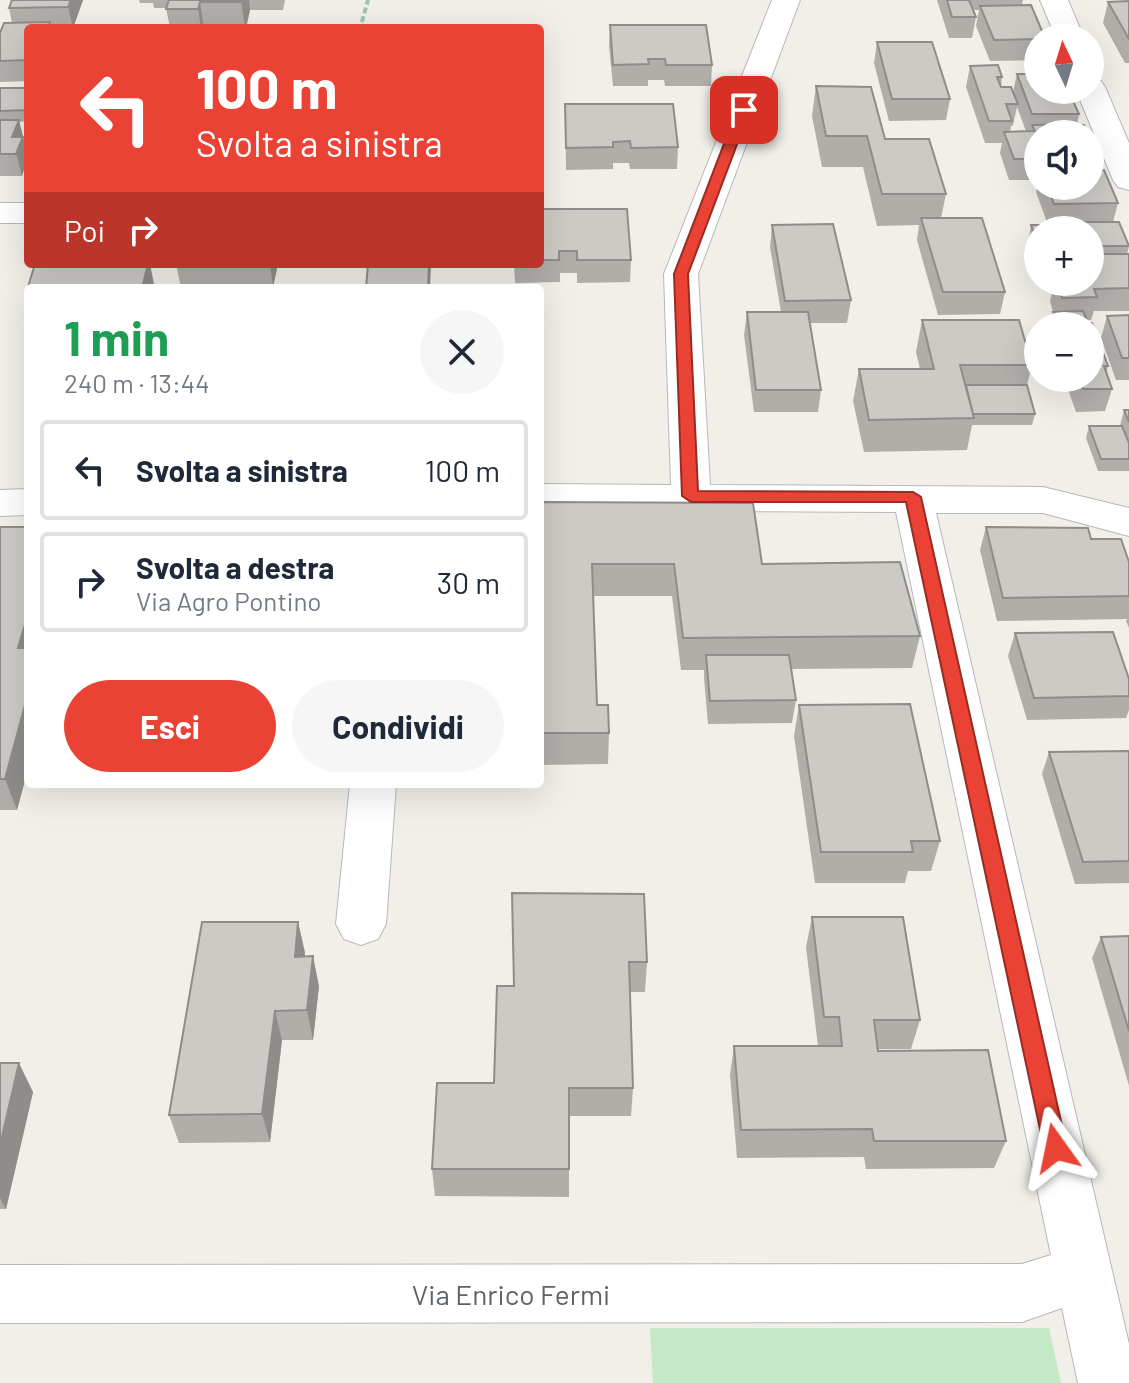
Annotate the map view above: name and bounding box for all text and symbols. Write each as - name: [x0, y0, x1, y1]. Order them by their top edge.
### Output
- north arrow: [1024, 24, 1104, 104]
- map controls: [1024, 24, 1104, 392]
- text: 100 m: [196, 53, 338, 120]
- icon: left: [64, 56, 168, 160]
- pin: [710, 76, 778, 144]
- icon: arrive: [722, 88, 766, 132]
- button: sound: [1024, 120, 1104, 200]
- text: Svolta a sinistra: [196, 121, 443, 164]
- icon: right: [121, 208, 165, 252]
- text: Poi: [64, 212, 105, 248]
- button: +: [1024, 216, 1104, 296]
- text: 1 min: [64, 308, 169, 366]
- button: close: [420, 310, 504, 394]
- button: −: [1024, 312, 1104, 392]
- text: 240 m · 13:44: [64, 367, 209, 398]
- icon: left: [68, 448, 112, 492]
- text: Svolta a sinistra: [136, 452, 348, 488]
- text: 100 m: [425, 452, 500, 488]
- text: Svolta a destra: [136, 549, 334, 585]
- icon: right: [68, 560, 112, 604]
- text: 30 m: [437, 564, 500, 600]
- text: Via Agro Pontino: [136, 585, 321, 616]
- button: Esci: [64, 680, 276, 772]
- button: Condividi: [292, 680, 504, 772]
- position arrow: [1014, 1106, 1098, 1190]
- street label: Via Enrico Fermi: [412, 1277, 610, 1311]

